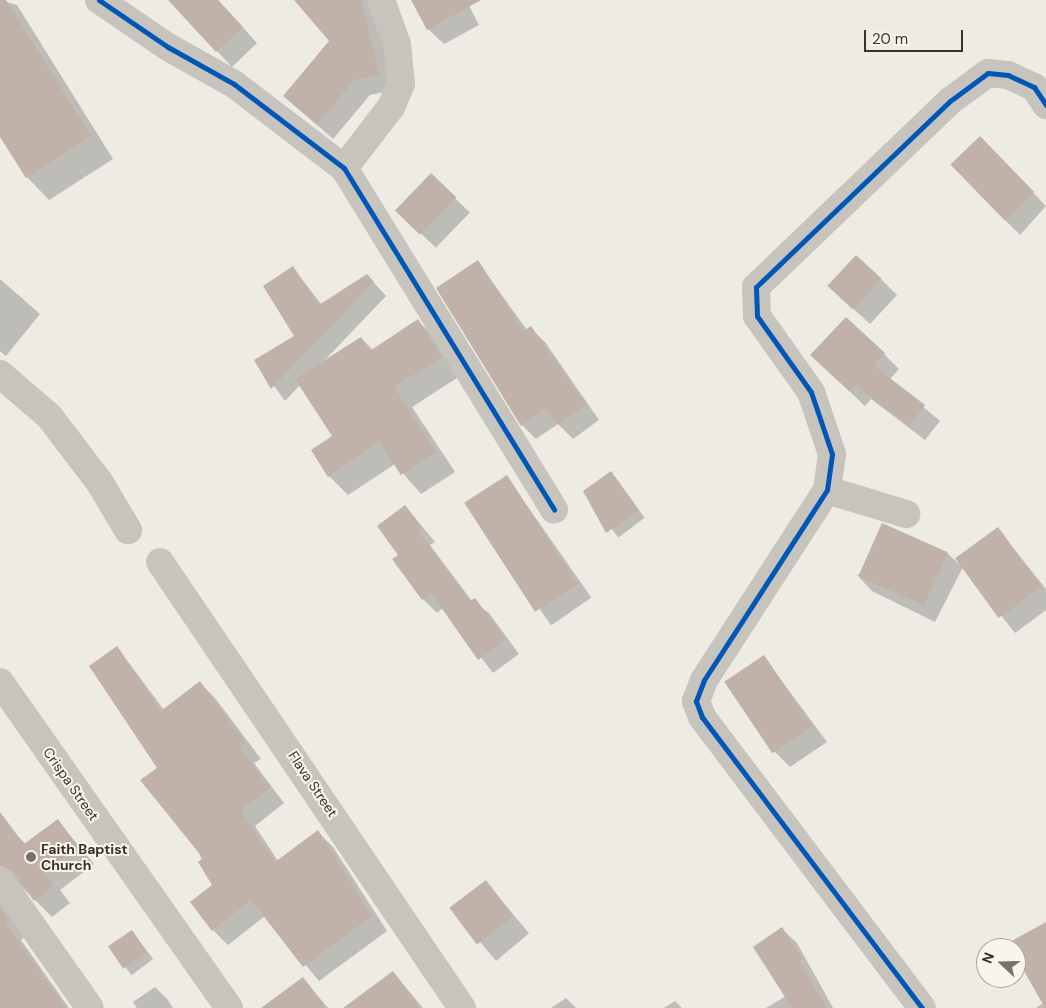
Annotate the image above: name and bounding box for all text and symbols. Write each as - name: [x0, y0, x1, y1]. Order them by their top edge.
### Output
- scale bar: [866, 20, 965, 52]
- text: 20 m: [872, 29, 908, 49]
- street label: Crispa Street: [40, 744, 102, 824]
- street label: Flava Street: [285, 748, 341, 820]
- place label: Faith Baptist Church: [41, 841, 127, 874]
- marker: Faith Baptist Church: [25, 851, 37, 863]
- north arrow: [976, 938, 1026, 988]
- text: N: [978, 950, 998, 966]

